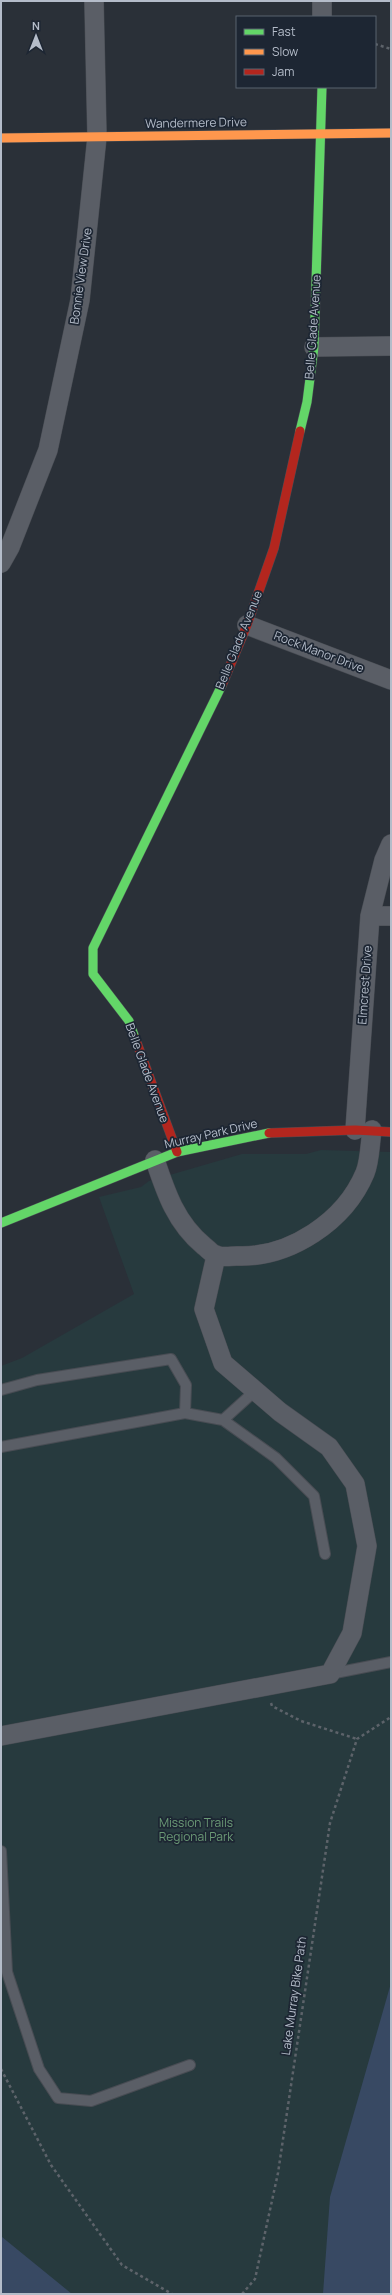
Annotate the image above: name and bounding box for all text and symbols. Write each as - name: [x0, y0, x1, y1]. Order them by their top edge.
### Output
- north arrow: [16, 16, 56, 56]
- legend: [236, 16, 376, 88]
- text: N: [32, 18, 40, 33]
- text: Fast: [272, 23, 296, 40]
- text: Slow: [272, 43, 298, 60]
- text: Jam: [272, 63, 294, 80]
- street label: Wandermere Drive: [145, 113, 247, 132]
- street label: Bonnie View Drive: [65, 227, 96, 325]
- street label: Belle Glade Avenue: [300, 274, 325, 380]
- street label: Belle Glade Avenue: [211, 588, 266, 692]
- street label: Rock Manor Drive: [272, 627, 367, 677]
- street label: Elmcrest Drive: [353, 945, 376, 1025]
- street label: Belle Glade Avenue: [122, 1021, 173, 1125]
- street label: Murray Park Drive: [163, 1115, 259, 1152]
- park label: Mission Trails Regional Park: [159, 1814, 234, 1845]
- street label: Lake Murray Bike Path: [277, 1935, 310, 2056]

